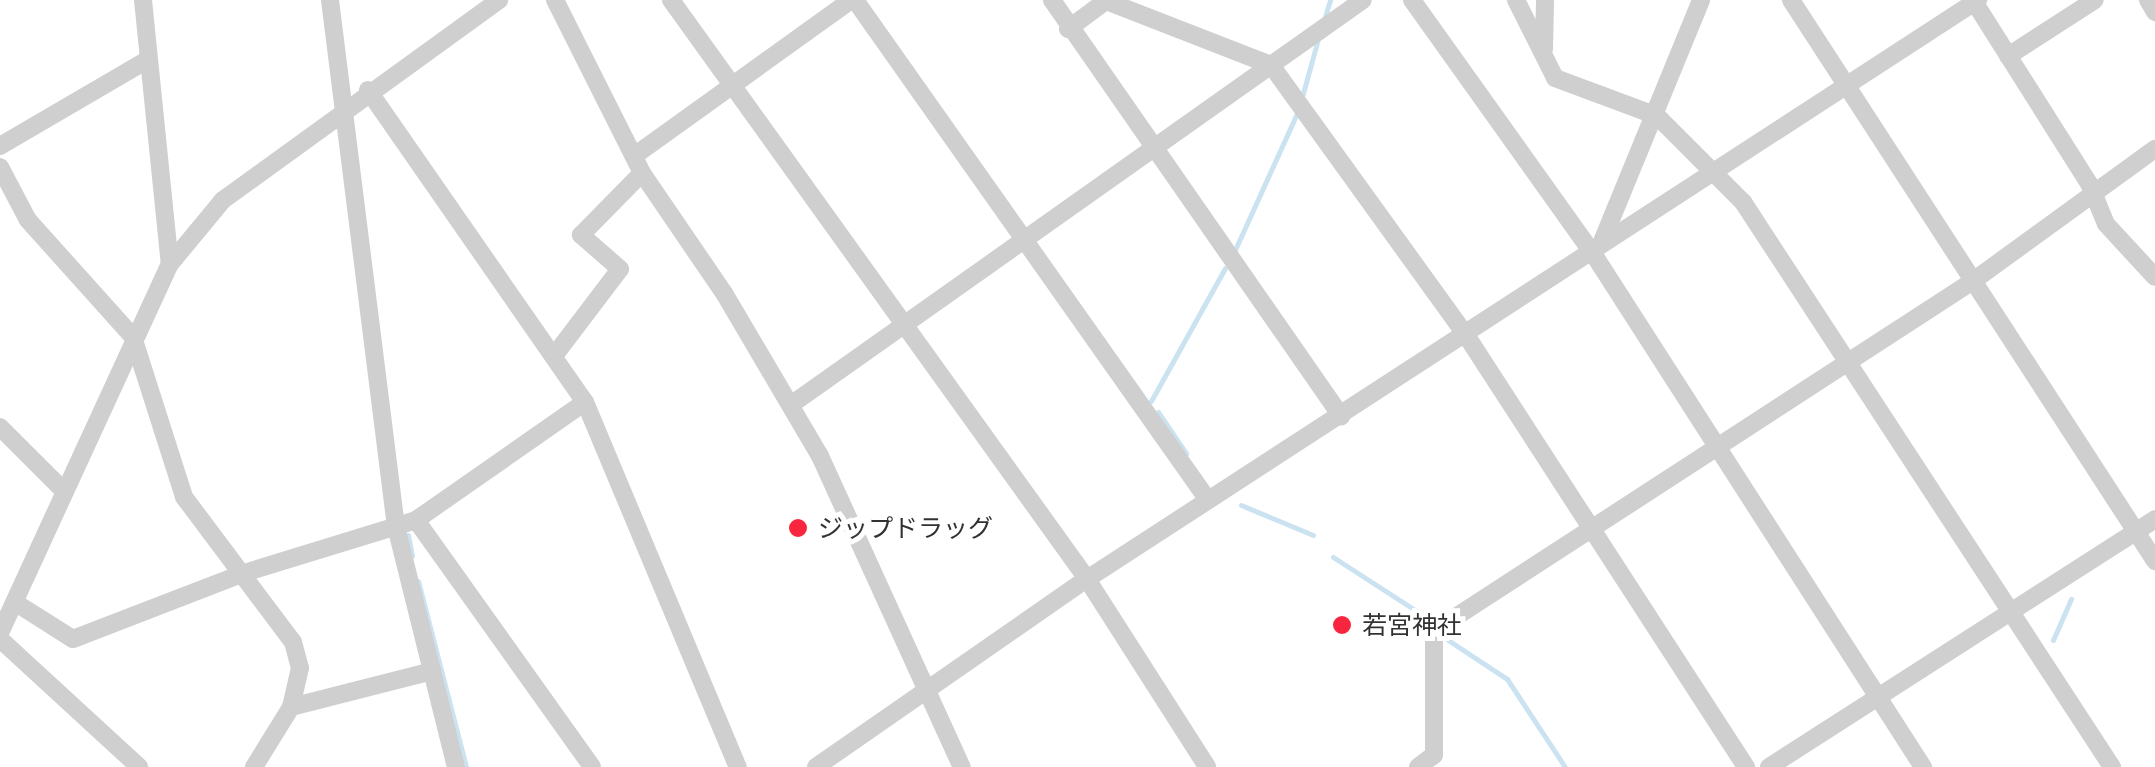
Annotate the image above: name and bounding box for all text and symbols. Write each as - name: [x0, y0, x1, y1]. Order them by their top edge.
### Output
- place label: ジップドラッグ: [818, 513, 993, 543]
- marker: ジップドラッグ: [787, 517, 809, 539]
- place label: 若宮神社: [1362, 610, 1462, 640]
- marker: 若宮神社: [1331, 614, 1353, 636]

